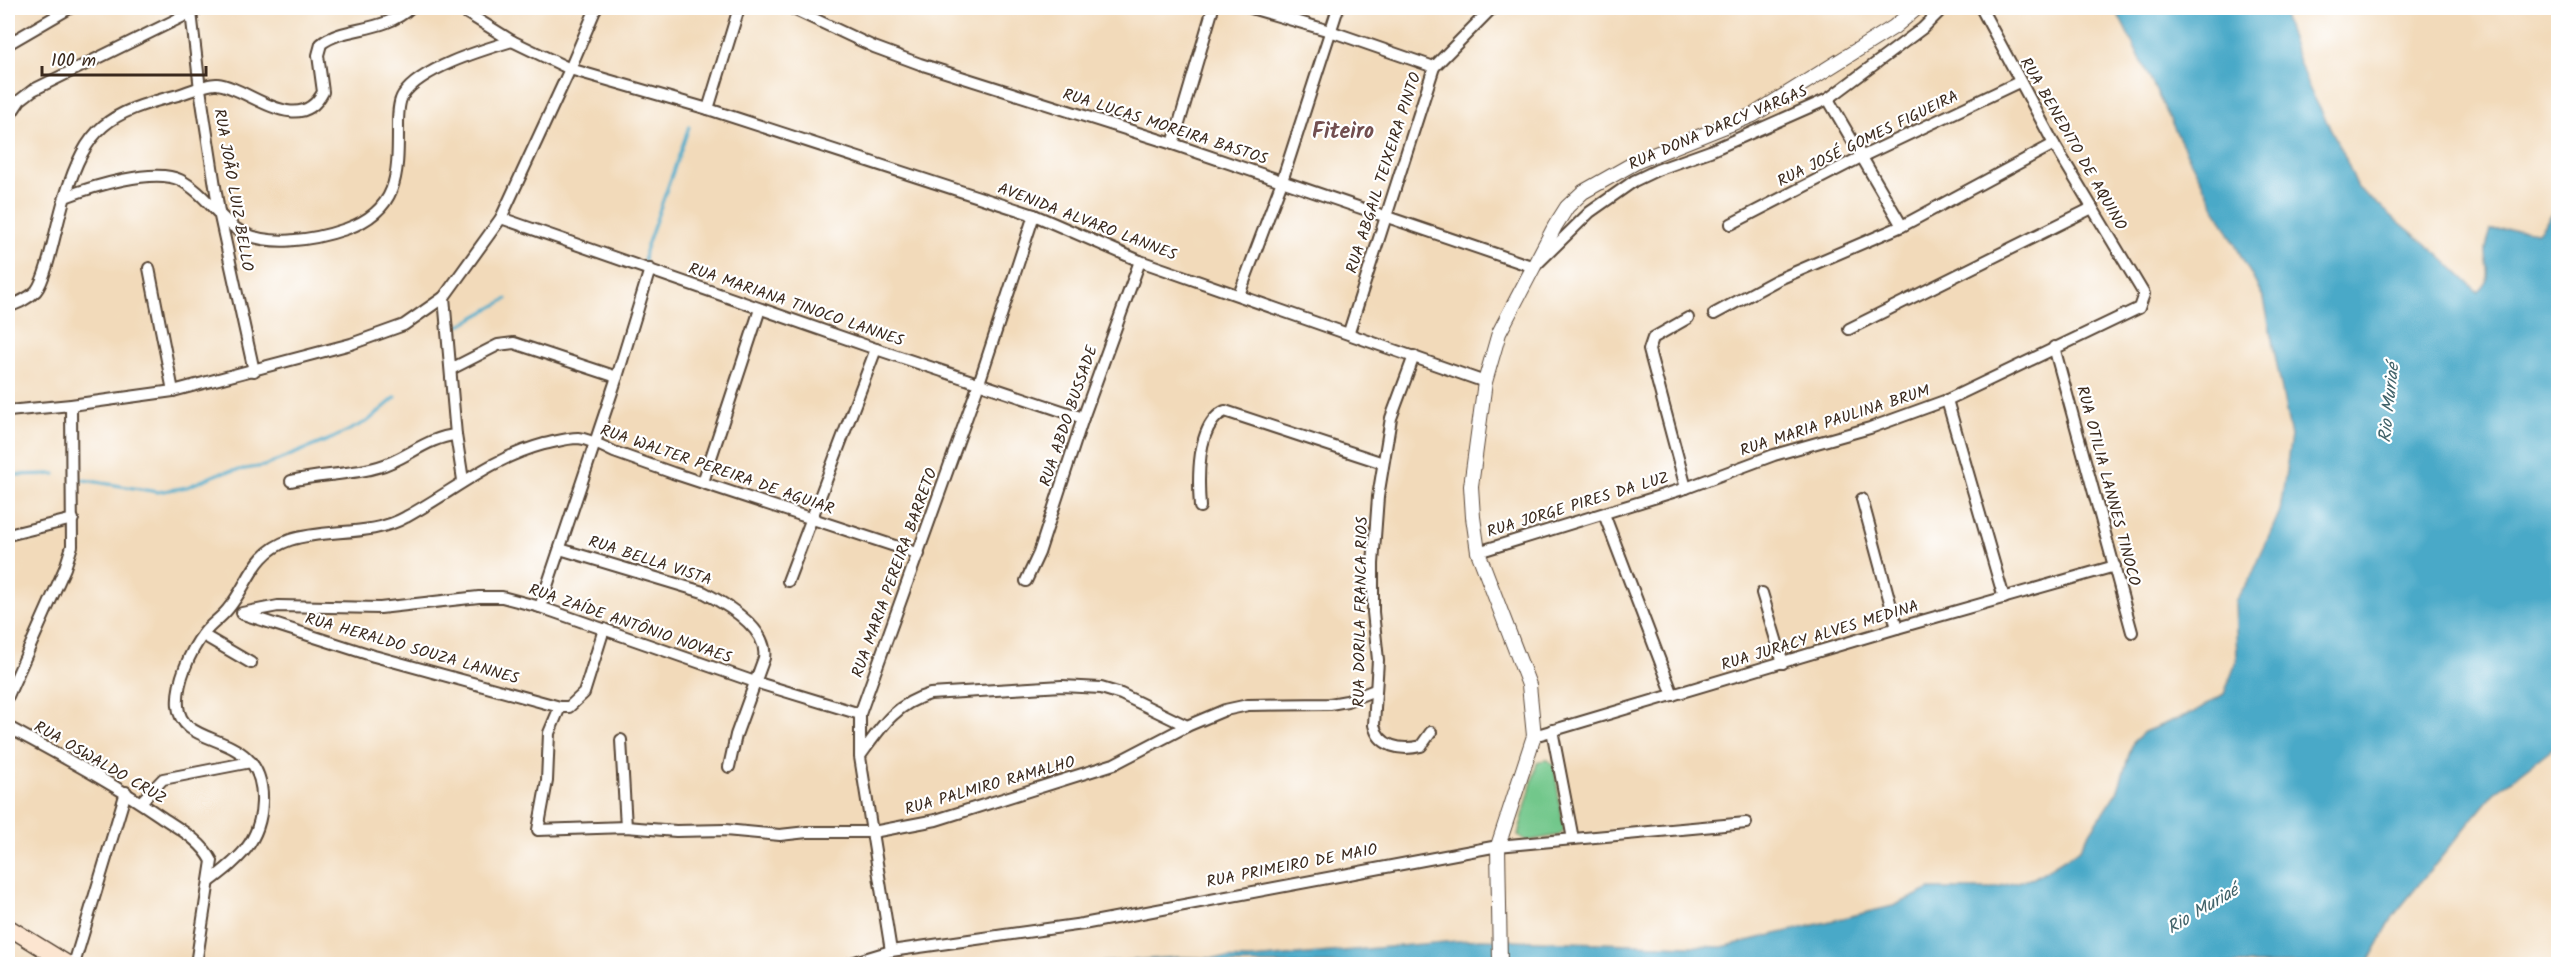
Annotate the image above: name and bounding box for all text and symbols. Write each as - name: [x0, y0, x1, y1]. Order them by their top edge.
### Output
- scale bar: [42, 39, 206, 77]
- text: 100 m: [51, 47, 96, 76]
- street label: RUA BENEDITO DE AQUINO: [2013, 53, 2133, 235]
- street label: RUA ABGAIL TEIXEIRA PINTO: [1340, 69, 1428, 277]
- street label: RUA DONA DARCY VARGAS: [1625, 79, 1812, 177]
- street label: RUA LUCAS MOREIRA BASTOS: [1059, 82, 1271, 172]
- street label: RUA JOSÉ GOMES FIGUEIRA: [1773, 84, 1963, 194]
- street label: RUA JOÃO LUIZ BELLO: [206, 107, 260, 273]
- district label: Fiteiro: [1312, 115, 1374, 150]
- street label: AVENIDA ALVARO LANNES: [994, 176, 1181, 268]
- street label: RUA MARIANA TINOCO LANNES: [685, 256, 908, 354]
- street label: RUA ABDO BUSSADE: [1033, 342, 1105, 490]
- water label: Rio Muriaé: [2371, 358, 2409, 444]
- street label: RUA MARIA PAULINA BRUM: [1737, 378, 1933, 464]
- street label: RUA OTILIA LANNES TINOCO: [2069, 383, 2147, 589]
- street label: RUA WALTER PEREIRA DE AGUIAR: [597, 418, 837, 522]
- street label: RUA MARIA PEREIRA BARRETO: [845, 465, 945, 681]
- street label: RUA JORGE PIRES DA LUZ: [1484, 465, 1672, 545]
- street label: RUA DORILA FRANCA RIOS: [1347, 516, 1375, 708]
- street label: RUA BELLA VISTA: [585, 529, 715, 593]
- street label: RUA ZAÍDE ANTÔNIO NOVAES: [525, 577, 735, 671]
- street label: RUA JURACY ALVES MEDINA: [1718, 594, 1922, 678]
- street label: RUA HERALDO SOUZA LANNES: [302, 606, 522, 692]
- street label: RUA OSWALDO CRUZ: [29, 715, 171, 811]
- street label: RUA PALMIRO RAMALHO: [902, 750, 1078, 822]
- street label: RUA PRIMEIRO DE MAIO: [1204, 837, 1380, 895]
- water label: Rio Muriaé: [2161, 875, 2248, 943]

